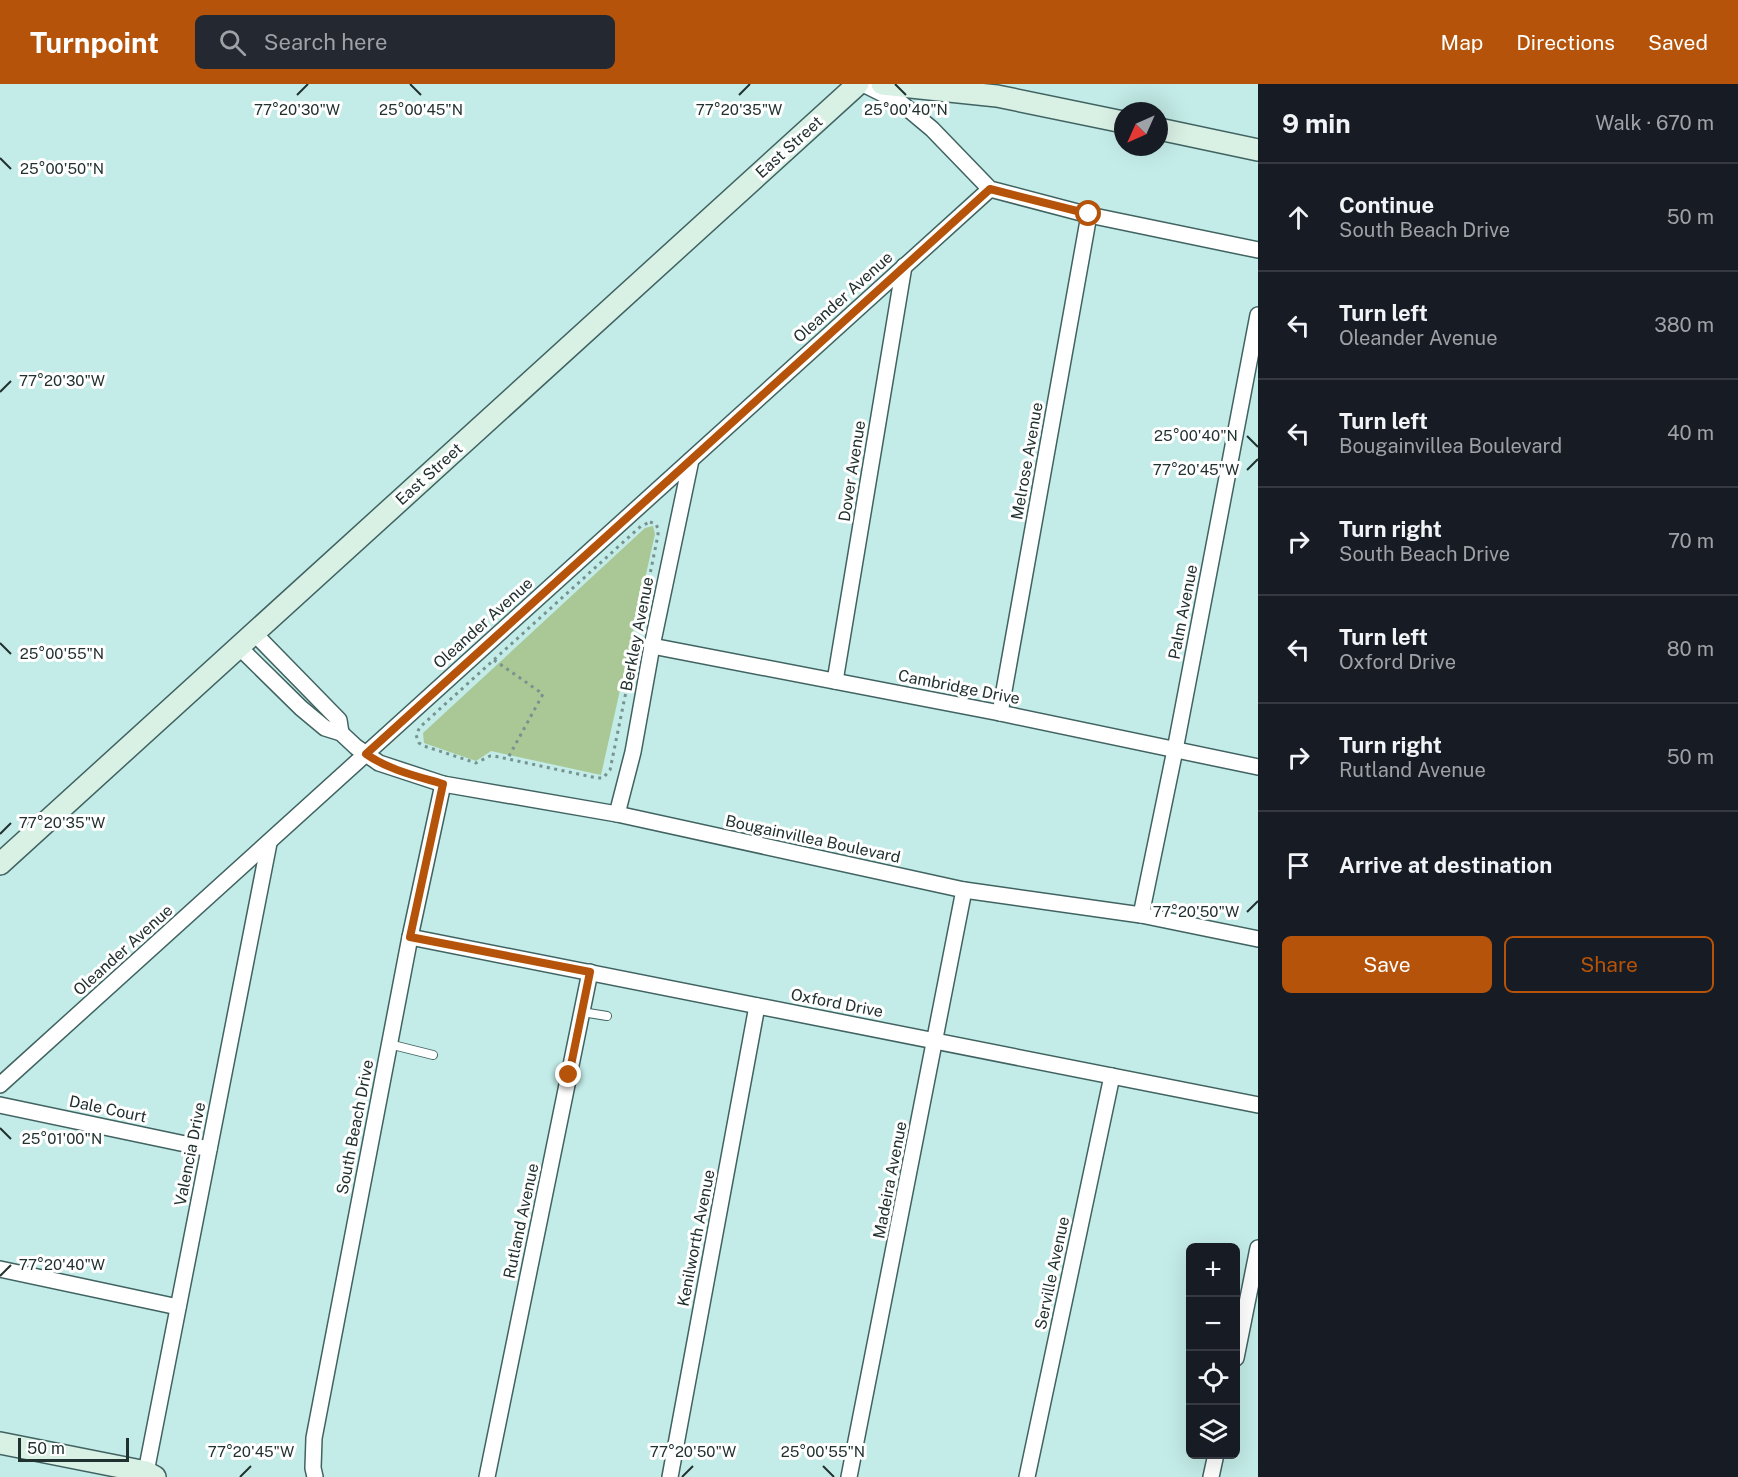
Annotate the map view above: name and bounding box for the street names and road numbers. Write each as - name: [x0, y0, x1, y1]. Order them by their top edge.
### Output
- street label: East Street: [752, 112, 826, 182]
- street label: Oleander Avenue: [790, 248, 896, 346]
- street label: Melrose Avenue: [1007, 401, 1047, 521]
- street label: Dover Avenue: [835, 419, 869, 523]
- street label: East Street: [392, 439, 466, 509]
- street label: Palm Avenue: [1164, 563, 1202, 661]
- street label: Oleander Avenue: [430, 574, 536, 672]
- street label: Berkley Avenue: [617, 575, 657, 693]
- street label: Cambridge Drive: [896, 666, 1022, 708]
- street label: Bougainvillea Boulevard: [724, 811, 902, 867]
- street label: Oleander Avenue: [70, 901, 176, 999]
- street label: Oxford Drive: [789, 985, 885, 1021]
- street label: South Beach Drive: [333, 1058, 377, 1196]
- street label: Dale Court: [67, 1092, 149, 1126]
- street label: Valencia Drive: [171, 1101, 209, 1207]
- street label: Madeira Avenue: [869, 1120, 911, 1240]
- street label: Rutland Avenue: [499, 1162, 543, 1280]
- street label: Kenilworth Avenue: [673, 1168, 719, 1308]
- street label: Serville Avenue: [1031, 1215, 1073, 1331]

